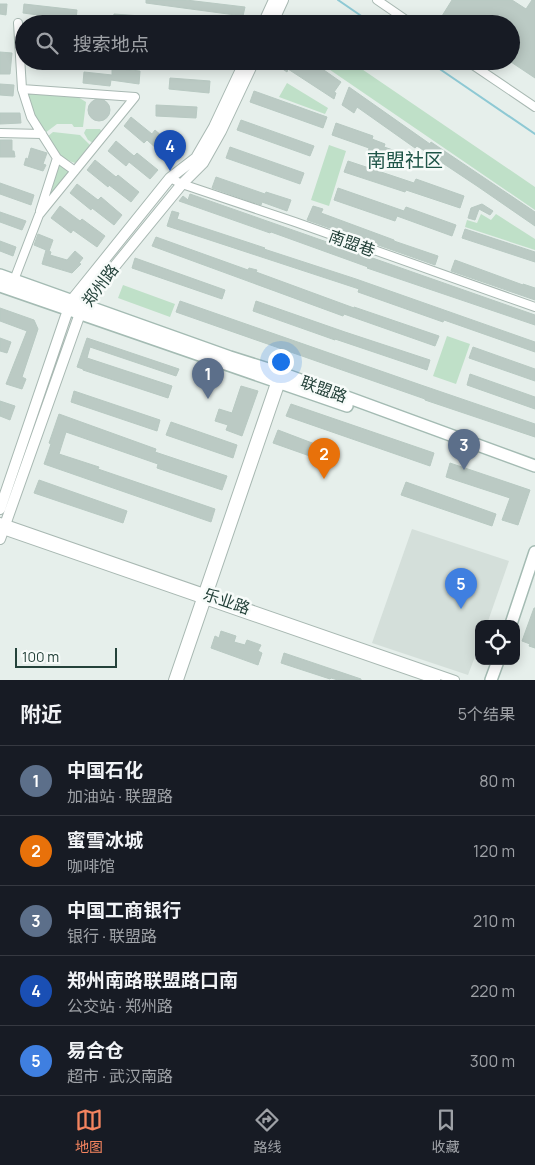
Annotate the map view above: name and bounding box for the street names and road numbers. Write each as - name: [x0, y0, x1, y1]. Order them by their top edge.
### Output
- street label: 南盟巷: [326, 224, 378, 262]
- street label: 郑州路: [77, 259, 123, 311]
- street label: 联盟路: [298, 370, 350, 408]
- street label: 乐业路: [201, 583, 253, 619]

